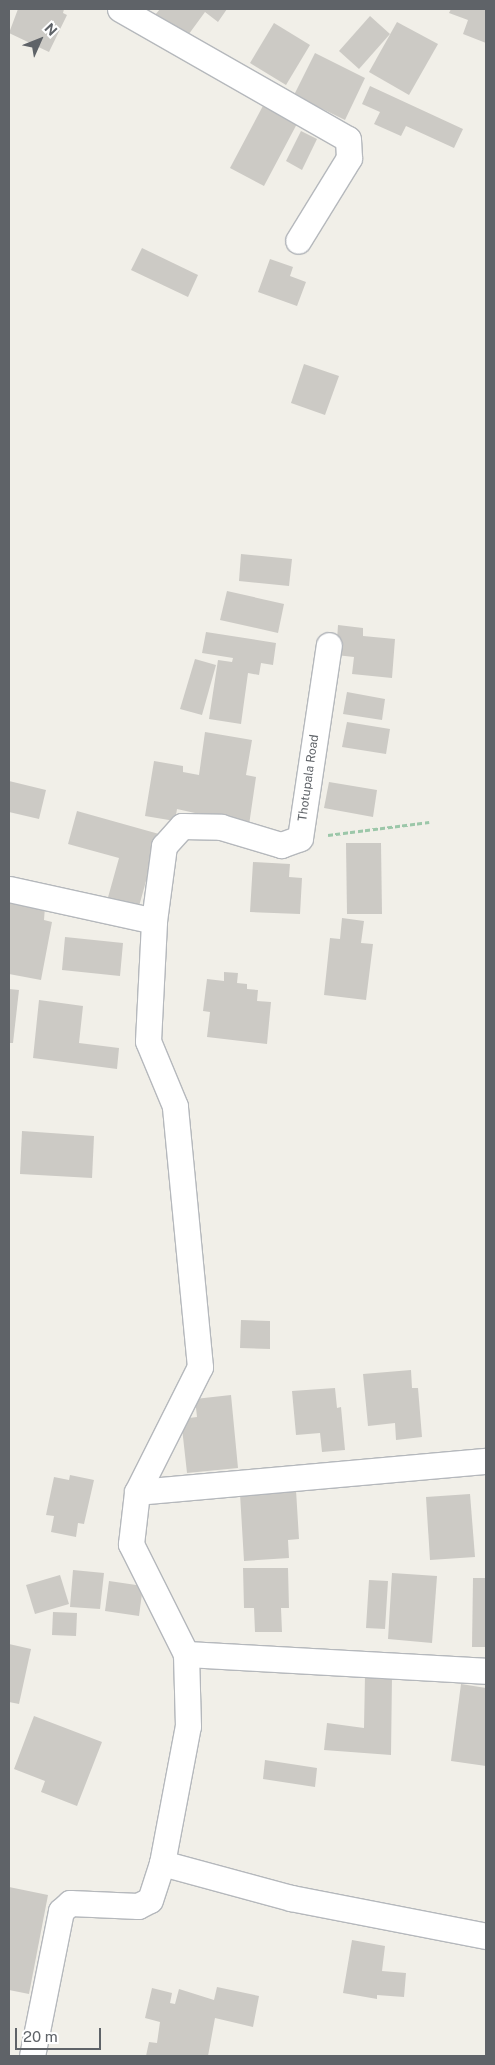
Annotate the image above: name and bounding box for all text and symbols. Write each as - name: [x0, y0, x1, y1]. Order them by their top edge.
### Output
- north arrow: [15, 15, 65, 65]
- text: N: [41, 20, 60, 39]
- street label: Thotupala Road: [296, 734, 322, 822]
- scale bar: [18, 2018, 104, 2050]
- text: 20 m: [23, 2028, 58, 2045]

